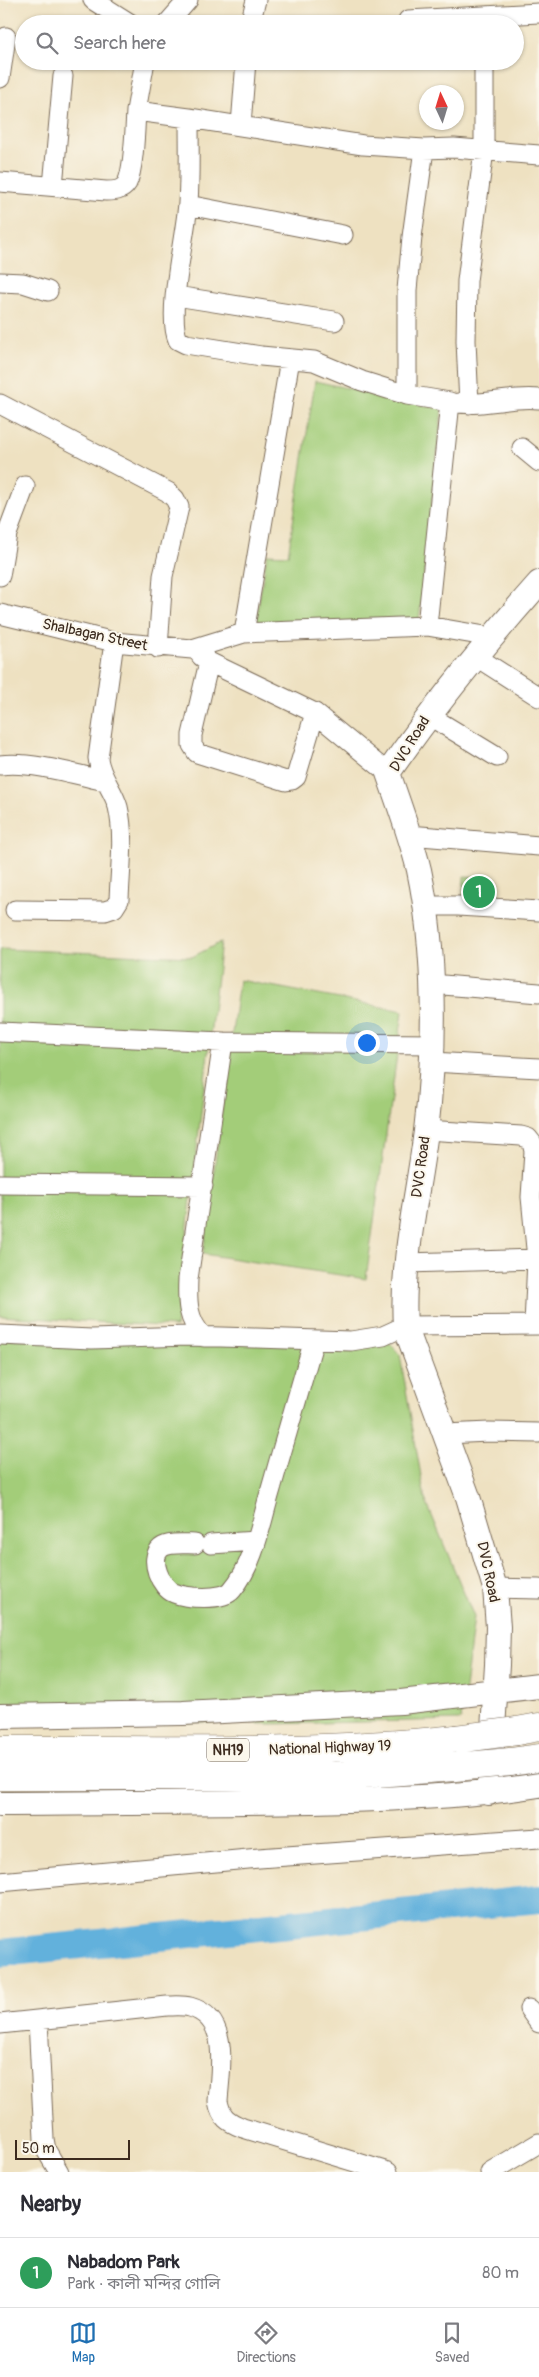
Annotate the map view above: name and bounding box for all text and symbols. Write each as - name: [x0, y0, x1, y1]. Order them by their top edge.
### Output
- search box: [15, 15, 524, 70]
- icon: search: [33, 29, 61, 57]
- text: Search here: [73, 31, 166, 55]
- north arrow: [419, 85, 464, 130]
- street label: Shalbagan Street: [41, 615, 150, 656]
- street label: DVC Road: [386, 713, 434, 775]
- pin: 1: [463, 873, 495, 911]
- your location: [354, 1030, 380, 1056]
- street label: DVC Road: [407, 1135, 435, 1199]
- street label: DVC Road: [472, 1540, 504, 1604]
- street label: National Highway 19: [268, 1736, 392, 1760]
- road number: NH19: [207, 1738, 249, 1762]
- scale bar: [15, 2137, 130, 2160]
- text: 50 m: [22, 2140, 55, 2157]
- text: Nearby: [20, 2191, 81, 2218]
- text: Nabadom Park: [67, 2250, 180, 2274]
- text: 1: [33, 2263, 39, 2283]
- text: 80 m: [482, 2263, 519, 2283]
- text: Park · কালী মন্দির গোলি: [67, 2274, 220, 2294]
- tab: Map: [69, 2319, 97, 2366]
- tab: Directions: [236, 2319, 296, 2366]
- tab: Saved: [435, 2319, 470, 2366]

